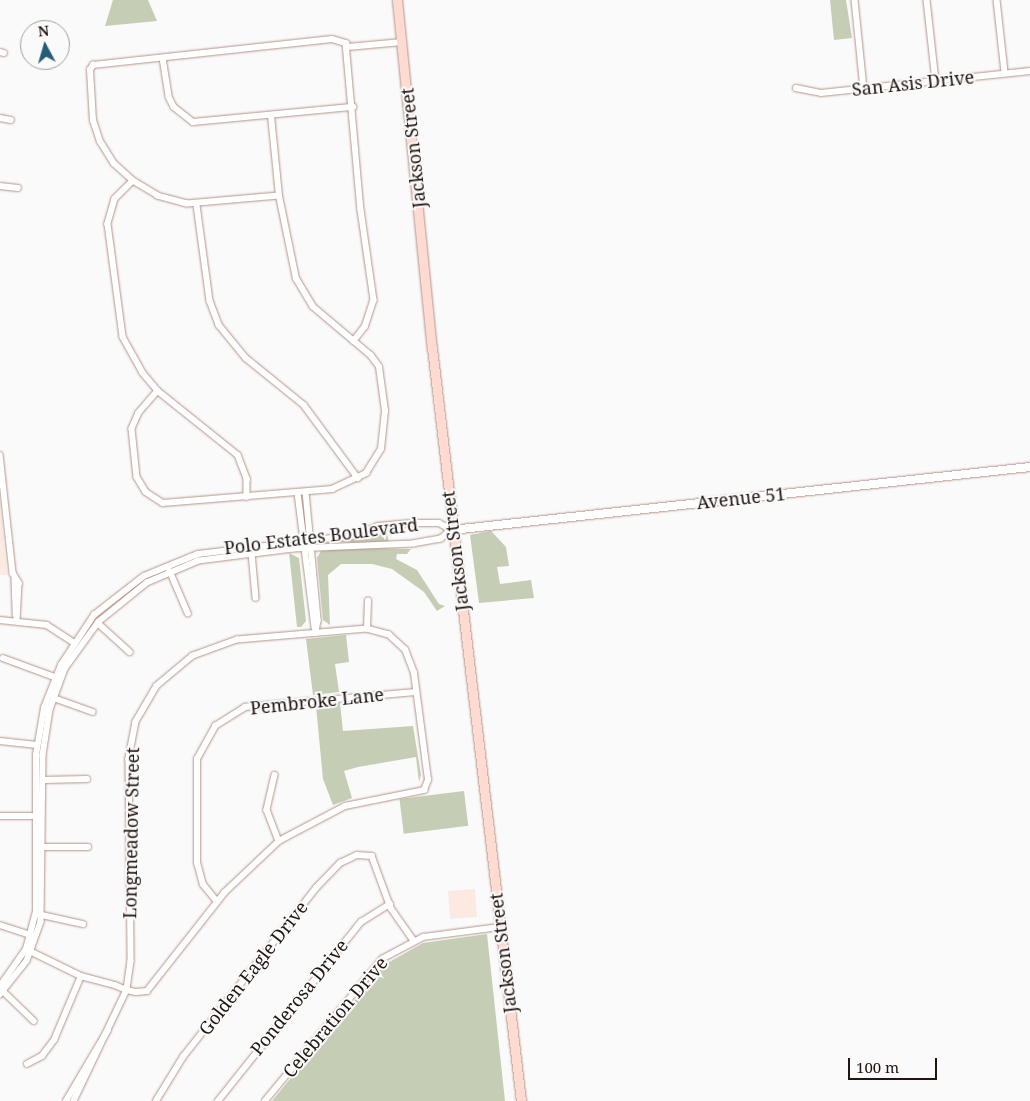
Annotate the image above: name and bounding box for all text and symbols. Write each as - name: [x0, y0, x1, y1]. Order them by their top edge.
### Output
- north arrow: [20, 20, 70, 70]
- text: N: [37, 21, 50, 41]
- street label: San Asis Drive: [851, 66, 975, 100]
- street label: Jackson Street: [396, 87, 430, 209]
- street label: Avenue 51: [696, 483, 786, 513]
- street label: Jackson Street: [437, 490, 473, 612]
- street label: Polo Estates Boulevard: [223, 513, 419, 559]
- street label: Pembroke Lane: [249, 683, 385, 719]
- street label: Longmeadow Street: [119, 747, 143, 919]
- street label: Jackson Street: [485, 892, 521, 1014]
- street label: Golden Eagle Drive: [194, 897, 312, 1039]
- street label: Ponderosa Drive: [246, 935, 352, 1059]
- street label: Celebration Drive: [278, 952, 392, 1082]
- scale bar: [850, 1048, 939, 1080]
- text: 100 m: [856, 1057, 899, 1077]

